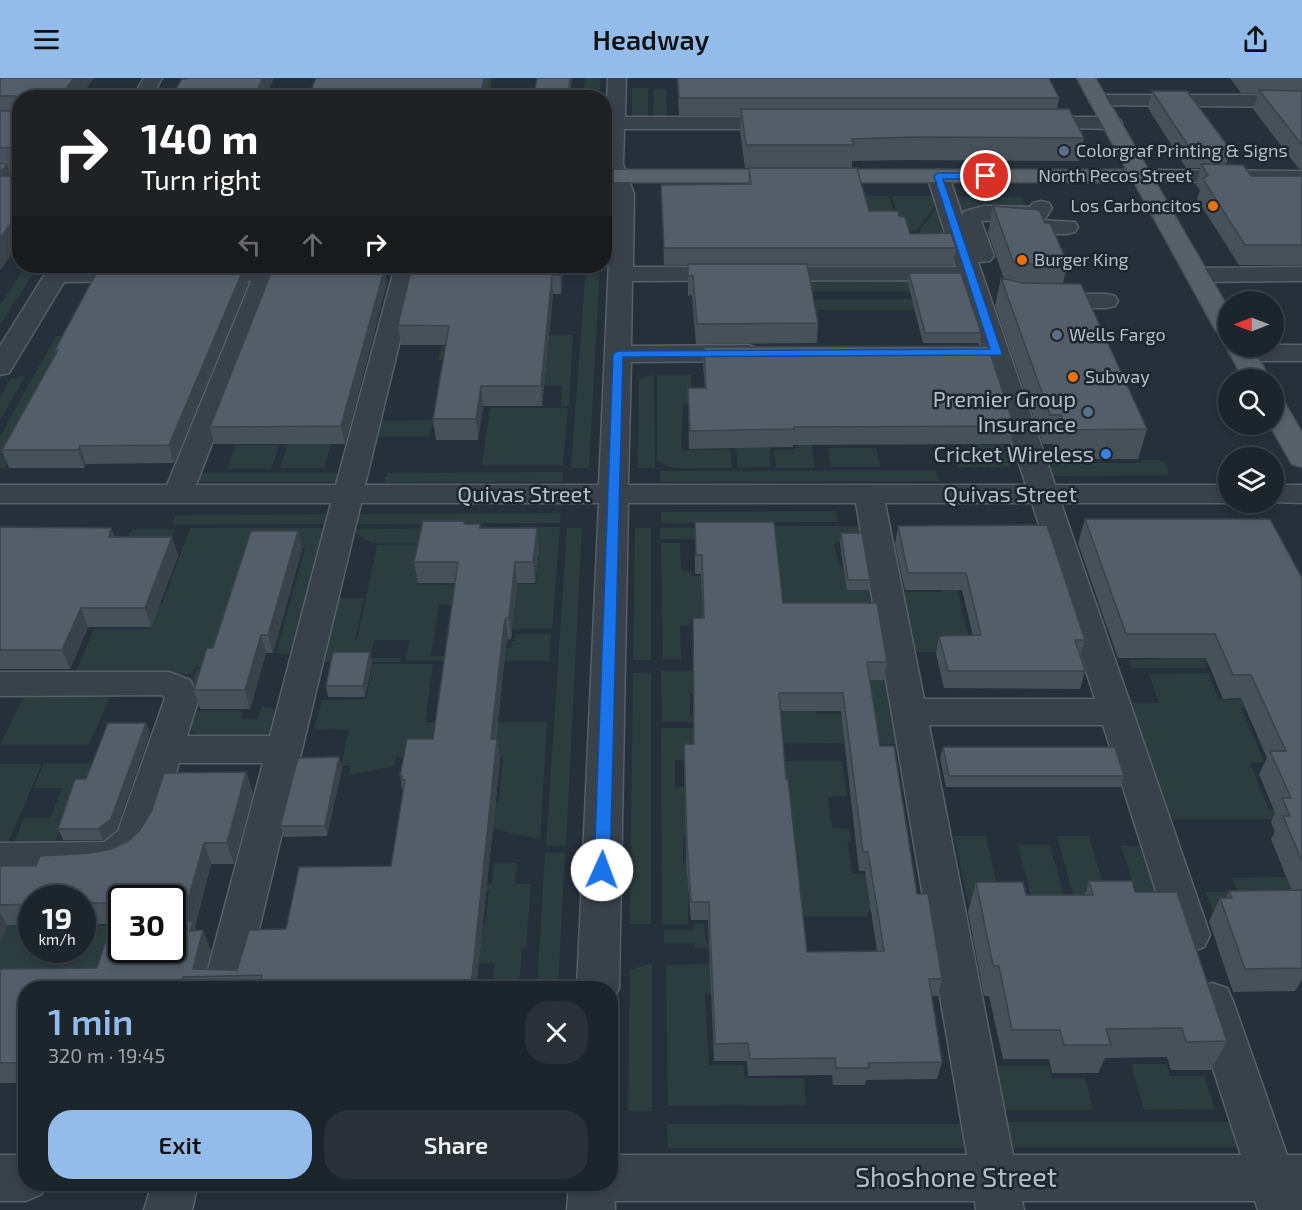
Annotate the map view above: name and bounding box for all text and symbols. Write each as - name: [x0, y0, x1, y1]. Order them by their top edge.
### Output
- icon: menu: [30, 23, 63, 56]
- text: Headway: [593, 23, 709, 55]
- icon: share: [1239, 23, 1272, 56]
- text: 140 m: [141, 112, 258, 162]
- icon: right: [42, 114, 120, 192]
- place label: Colorgraf Printing & Signs: [1076, 139, 1288, 161]
- marker: Colorgraf Printing & Signs: [1057, 144, 1071, 158]
- pin: [960, 150, 1011, 201]
- icon: arrive: [969, 159, 1002, 192]
- text: Turn right: [141, 163, 261, 195]
- street label: North Pecos Street: [1038, 164, 1192, 186]
- place label: Los Carboncitos: [1071, 194, 1201, 216]
- marker: Los Carboncitos: [1206, 199, 1220, 213]
- icon: left: [233, 228, 266, 261]
- icon: ahead: [296, 228, 329, 261]
- icon: right: [359, 228, 392, 261]
- place label: Burger King: [1034, 248, 1129, 270]
- marker: Burger King: [1015, 253, 1029, 267]
- north arrow: [1218, 291, 1284, 357]
- map controls: [1218, 291, 1284, 513]
- place label: Wells Fargo: [1069, 323, 1166, 345]
- marker: Wells Fargo: [1050, 328, 1064, 342]
- place label: Subway: [1085, 365, 1150, 387]
- button: search: [1218, 369, 1284, 435]
- marker: Subway: [1066, 370, 1080, 384]
- place label: Premier Group Insurance: [933, 385, 1076, 436]
- marker: Premier Group Insurance: [1081, 405, 1095, 419]
- place label: Cricket Wireless: [933, 440, 1094, 466]
- marker: Cricket Wireless: [1099, 447, 1113, 461]
- button: layers: [1218, 447, 1284, 513]
- street label: Quivas Street: [457, 480, 591, 507]
- street label: Quivas Street: [943, 480, 1077, 507]
- position arrow: [570, 838, 634, 902]
- speed limit sign: 30: [108, 885, 186, 963]
- text: 19: [42, 899, 72, 935]
- text: km/h: [38, 930, 76, 948]
- text: 1 min: [48, 999, 133, 1042]
- button: close: [525, 1001, 588, 1064]
- text: 320 m · 19:45: [48, 1043, 165, 1067]
- button: Exit: [48, 1110, 312, 1179]
- button: Share: [324, 1110, 588, 1179]
- street label: Shoshone Street: [855, 1160, 1057, 1192]

